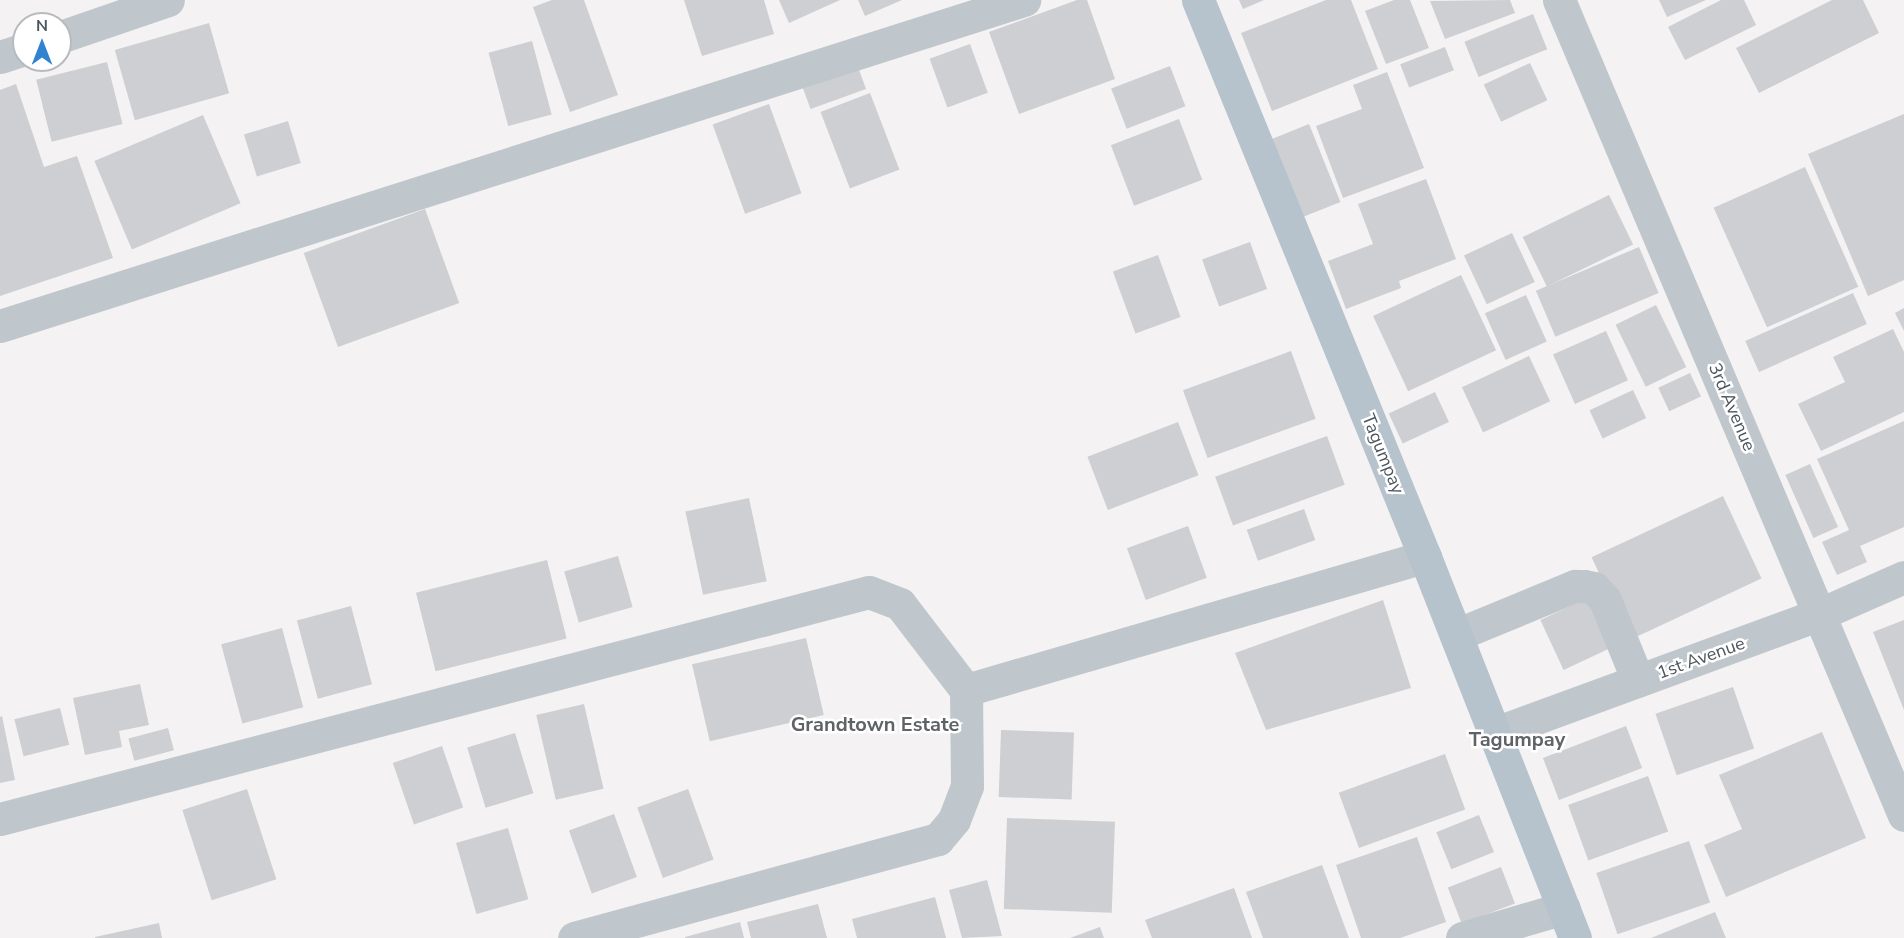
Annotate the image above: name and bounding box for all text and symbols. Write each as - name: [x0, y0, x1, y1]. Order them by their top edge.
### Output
- north arrow: [12, 12, 72, 72]
- text: N: [36, 15, 48, 37]
- street label: 3rd Avenue: [1704, 360, 1760, 454]
- street label: Tagumpay: [1357, 411, 1409, 497]
- street label: 1st Avenue: [1654, 632, 1748, 684]
- district label: Grandtown Estate: [791, 712, 959, 736]
- district label: Tagumpay: [1469, 727, 1565, 751]

